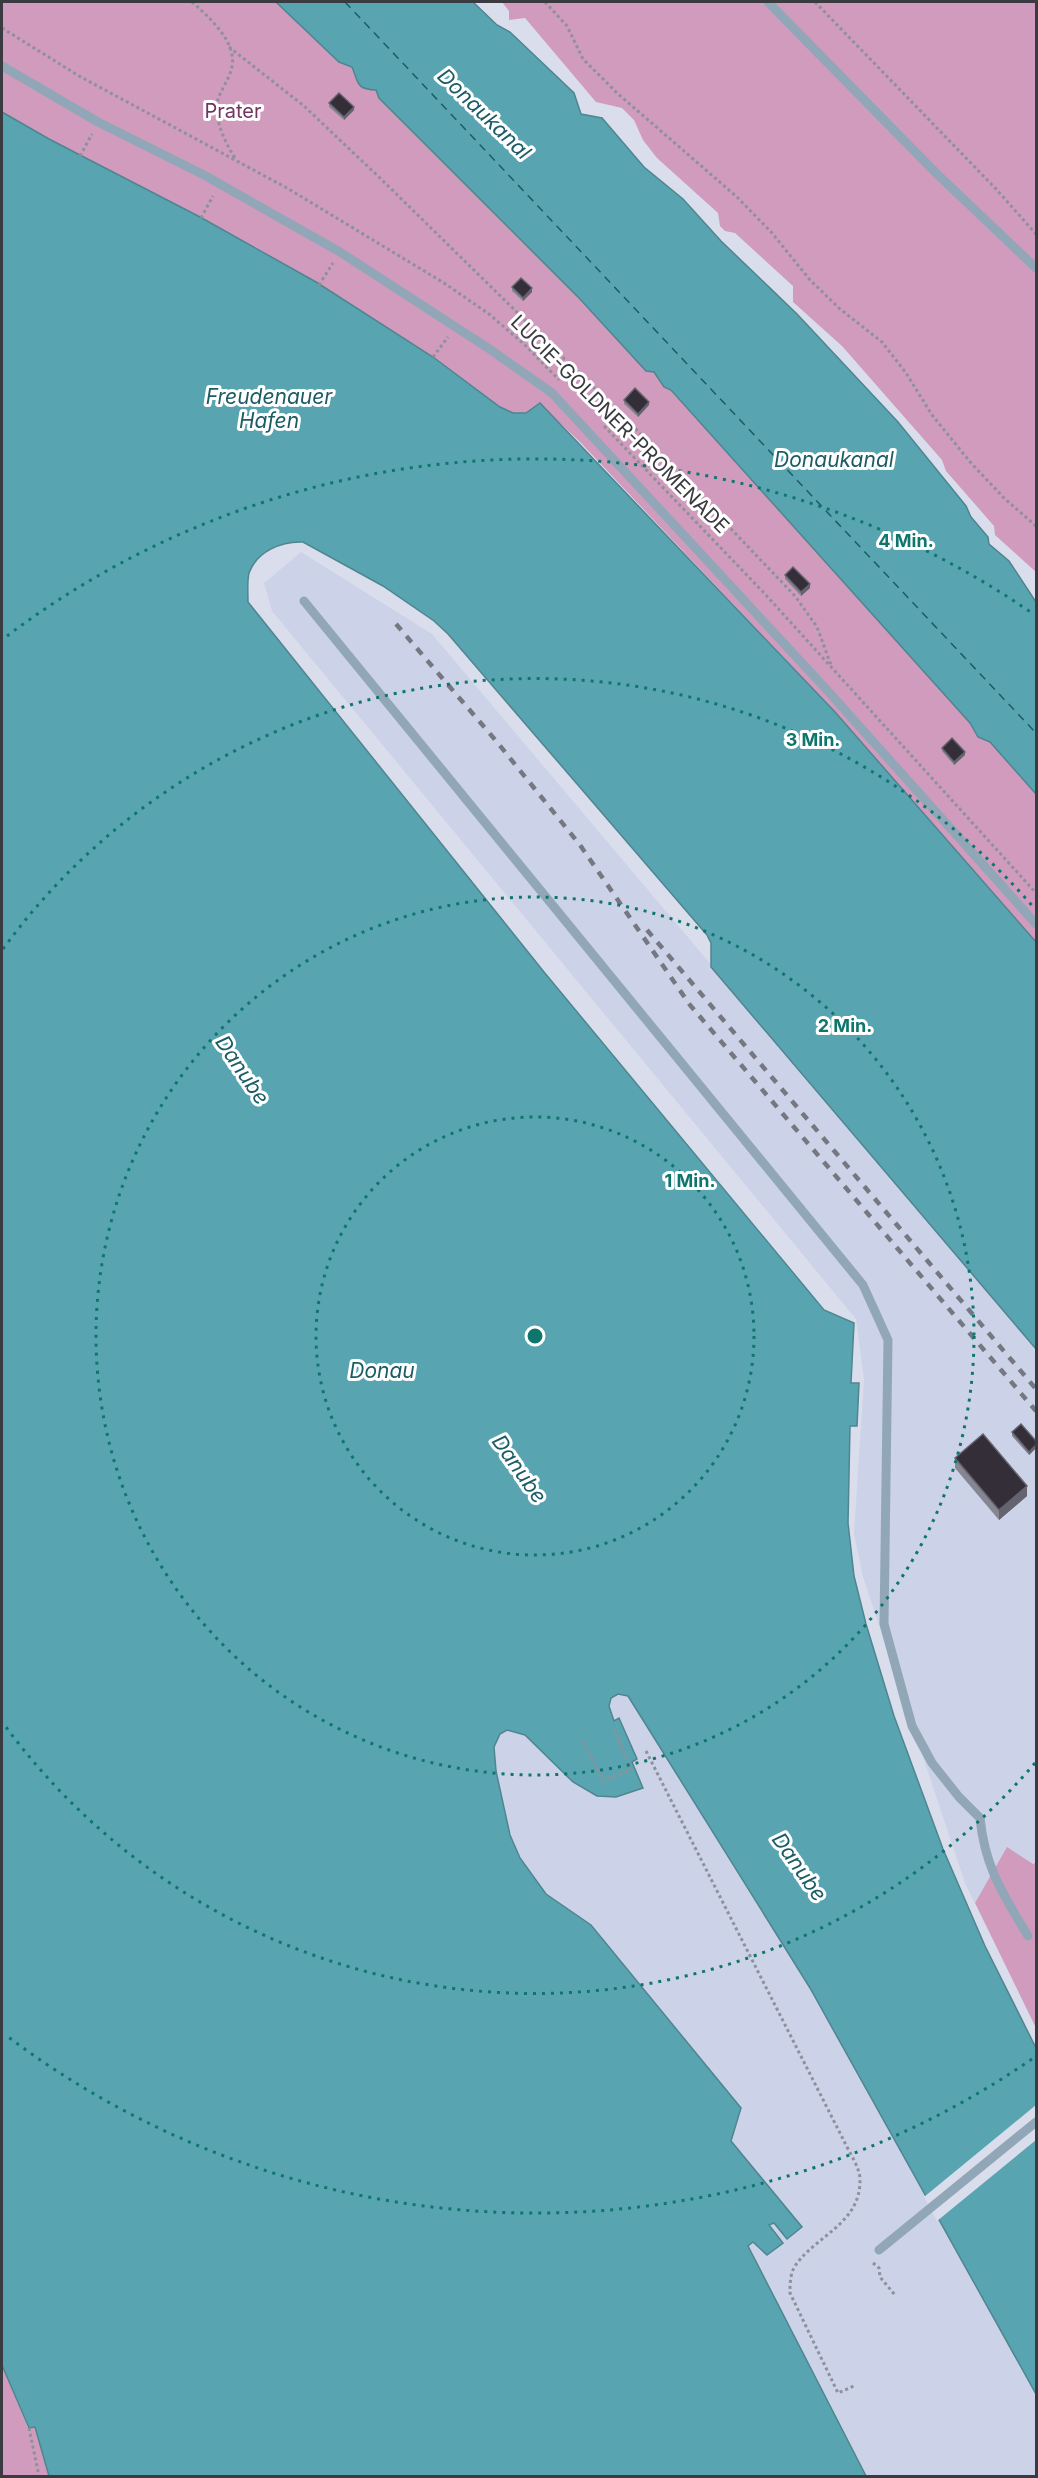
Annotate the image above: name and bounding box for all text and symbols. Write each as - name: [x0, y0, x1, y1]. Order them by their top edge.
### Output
- water label: Donaukanal: [433, 63, 537, 165]
- park label: Prater: [204, 99, 262, 123]
- street label: LUCIE-GOLDNER-PROMENADE: [506, 310, 734, 538]
- water label: Freudenauer Hafen: [206, 384, 333, 433]
- water label: Donaukanal: [774, 447, 895, 472]
- text: 4 Min.: [878, 530, 934, 551]
- text: 3 Min.: [786, 729, 840, 750]
- text: 2 Min.: [818, 1015, 872, 1036]
- water label: Danube: [210, 1030, 275, 1109]
- text: 1 Min.: [665, 1170, 715, 1191]
- centre of rings: [525, 1326, 545, 1346]
- water label: Donau: [349, 1358, 415, 1383]
- water label: Danube: [487, 1430, 552, 1508]
- water label: Danube: [767, 1828, 832, 1906]

